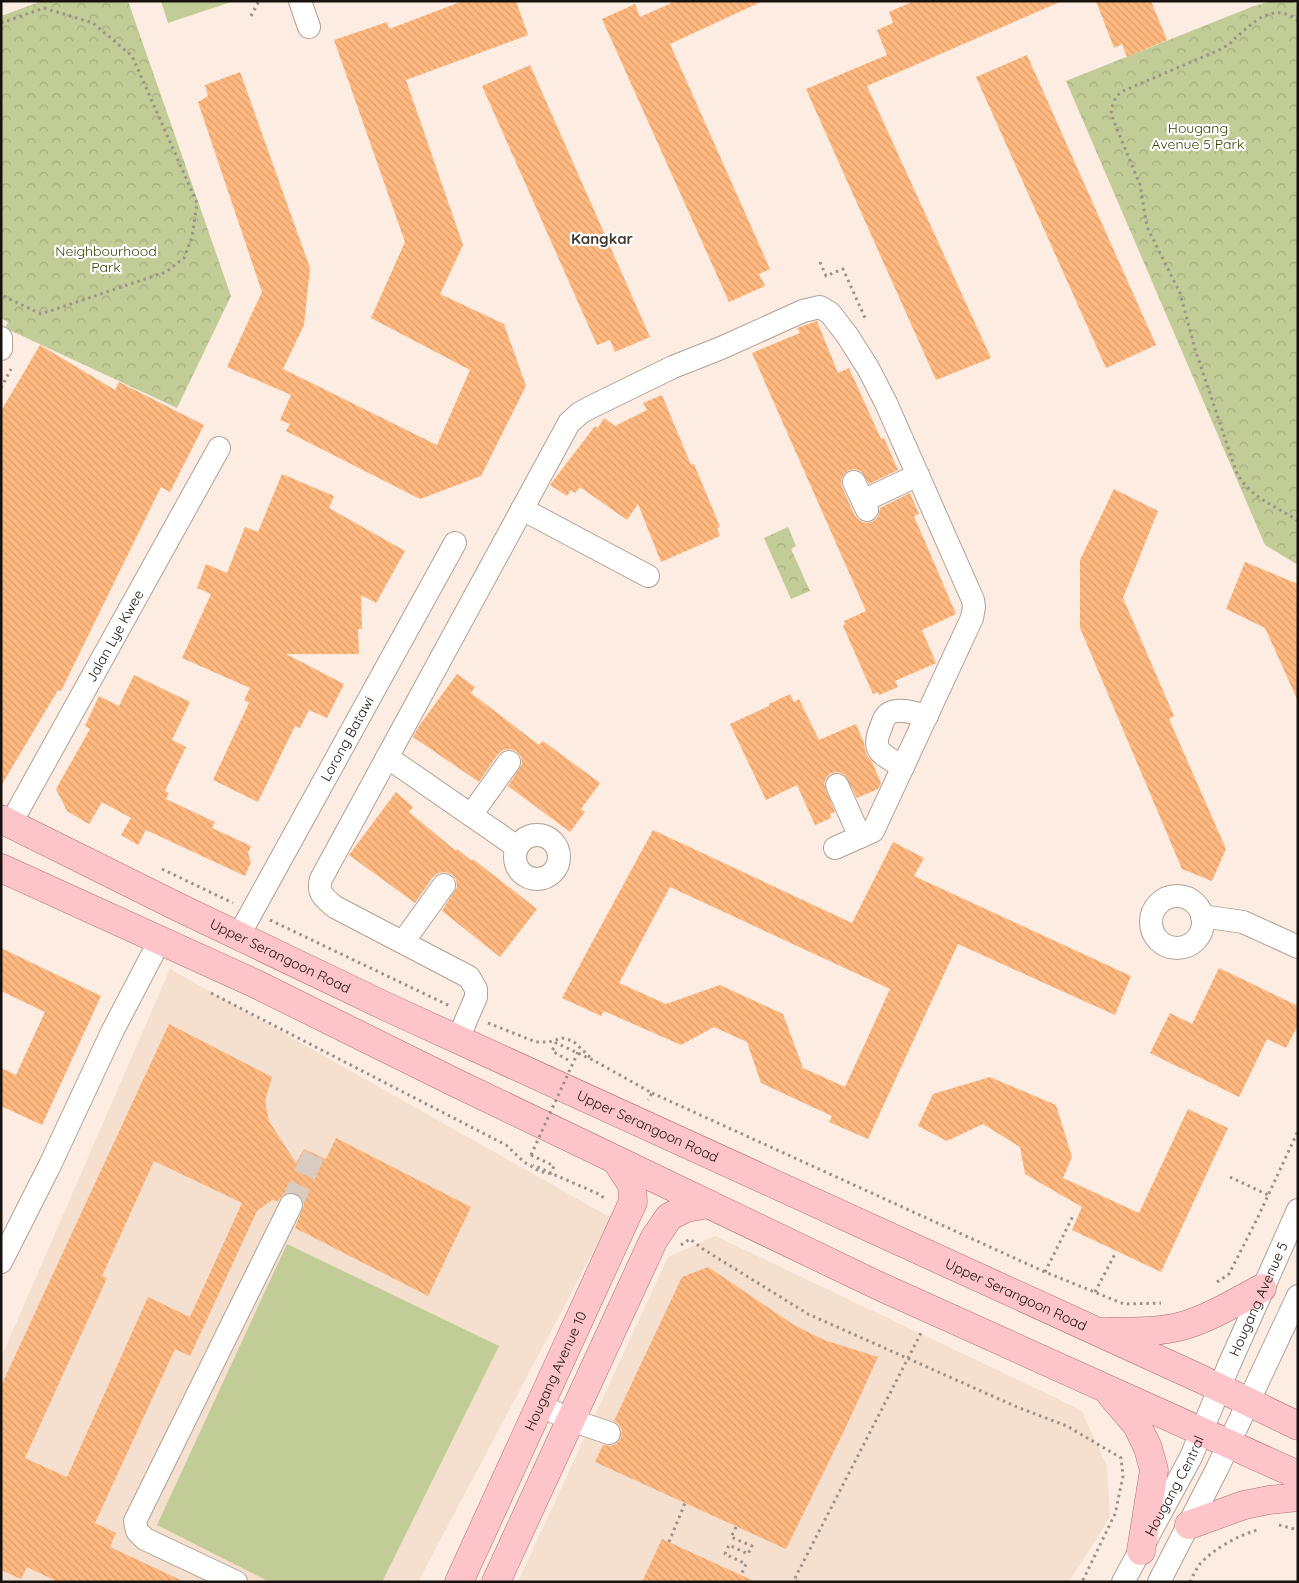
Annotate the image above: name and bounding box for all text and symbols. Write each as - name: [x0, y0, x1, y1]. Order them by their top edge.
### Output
- park label: Hougang Avenue 5 Park: [1152, 119, 1244, 153]
- district label: Kangkar: [571, 229, 634, 248]
- park label: Neighbourhood Park: [55, 242, 157, 276]
- street label: Jalan Lye Kwee: [82, 587, 148, 685]
- street label: Lorong Batawi: [316, 693, 378, 785]
- street label: Upper Serangoon Road: [207, 915, 353, 997]
- street label: Upper Serangoon Road: [574, 1086, 721, 1166]
- street label: Hougang Avenue 5: [1225, 1239, 1292, 1359]
- street label: Upper Serangoon Road: [942, 1254, 1090, 1335]
- street label: Hougang Avenue 10: [520, 1308, 591, 1434]
- street label: Hougang Central: [1141, 1433, 1208, 1539]

